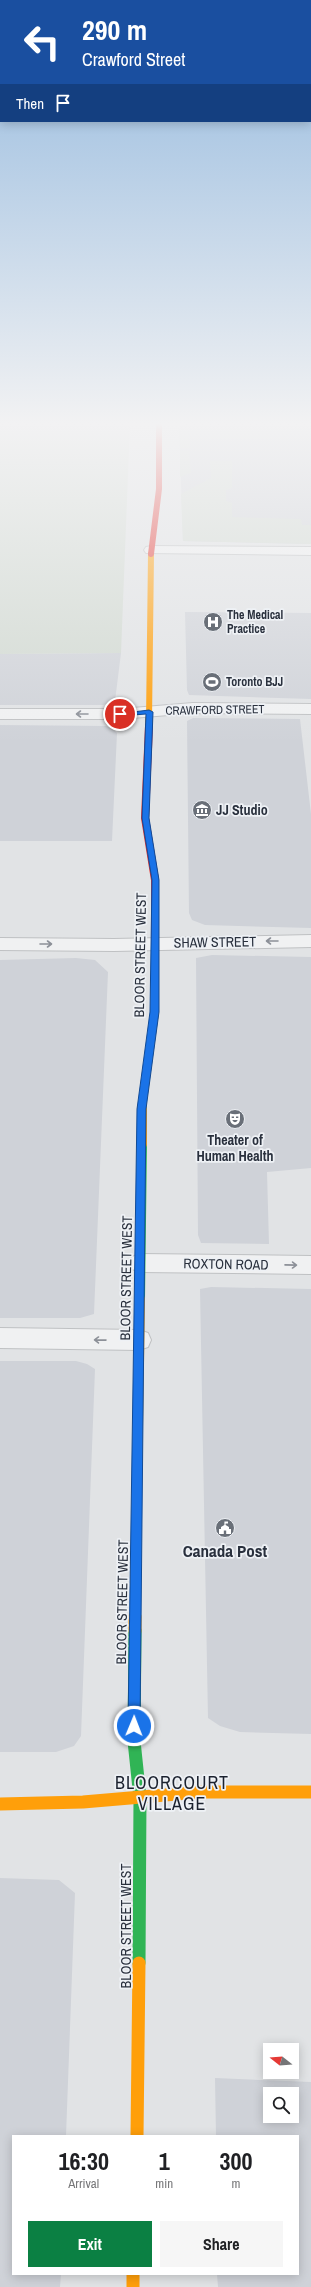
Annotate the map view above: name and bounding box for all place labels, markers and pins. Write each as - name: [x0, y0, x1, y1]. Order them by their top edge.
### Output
- place label: The Medical Practice: [227, 607, 284, 637]
- hospital icon: The Medical Practice: [202, 611, 224, 633]
- sports icon: Toronto BJJ: [201, 671, 223, 693]
- place label: Toronto BJJ: [226, 674, 283, 690]
- pin: [103, 697, 137, 731]
- museum icon: JJ Studio: [191, 799, 213, 821]
- place label: JJ Studio: [216, 801, 268, 819]
- theatre icon: Theater of Human Health: [224, 1108, 246, 1130]
- place label: Theater of Human Health: [196, 1131, 274, 1165]
- public building icon: Canada Post: [214, 1517, 236, 1539]
- place label: Canada Post: [183, 1539, 268, 1562]

